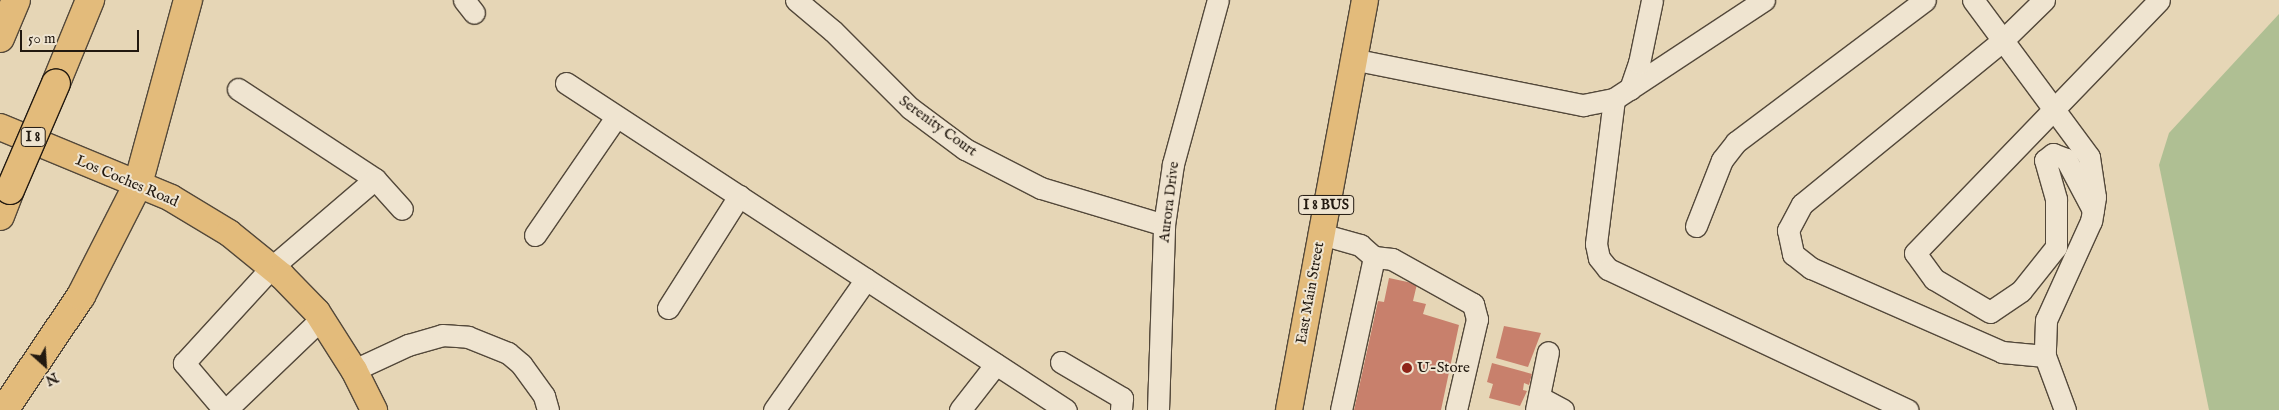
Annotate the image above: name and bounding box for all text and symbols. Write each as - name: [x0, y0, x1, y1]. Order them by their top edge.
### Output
- scale bar: [22, 20, 141, 52]
- text: 50 m: [28, 29, 56, 48]
- street label: Serenity Court: [896, 92, 980, 160]
- road number: I 8: [20, 125, 46, 148]
- street label: Los Coches Road: [73, 151, 181, 211]
- street label: Aurora Drive: [1155, 160, 1183, 244]
- road number: I 8 BUS: [1297, 194, 1355, 216]
- street label: East Main Street: [1292, 240, 1328, 346]
- north arrow: [20, 340, 70, 390]
- place label: U-Store: [1417, 359, 1470, 377]
- marker: U-Store: [1401, 362, 1413, 374]
- text: N: [42, 368, 61, 389]

